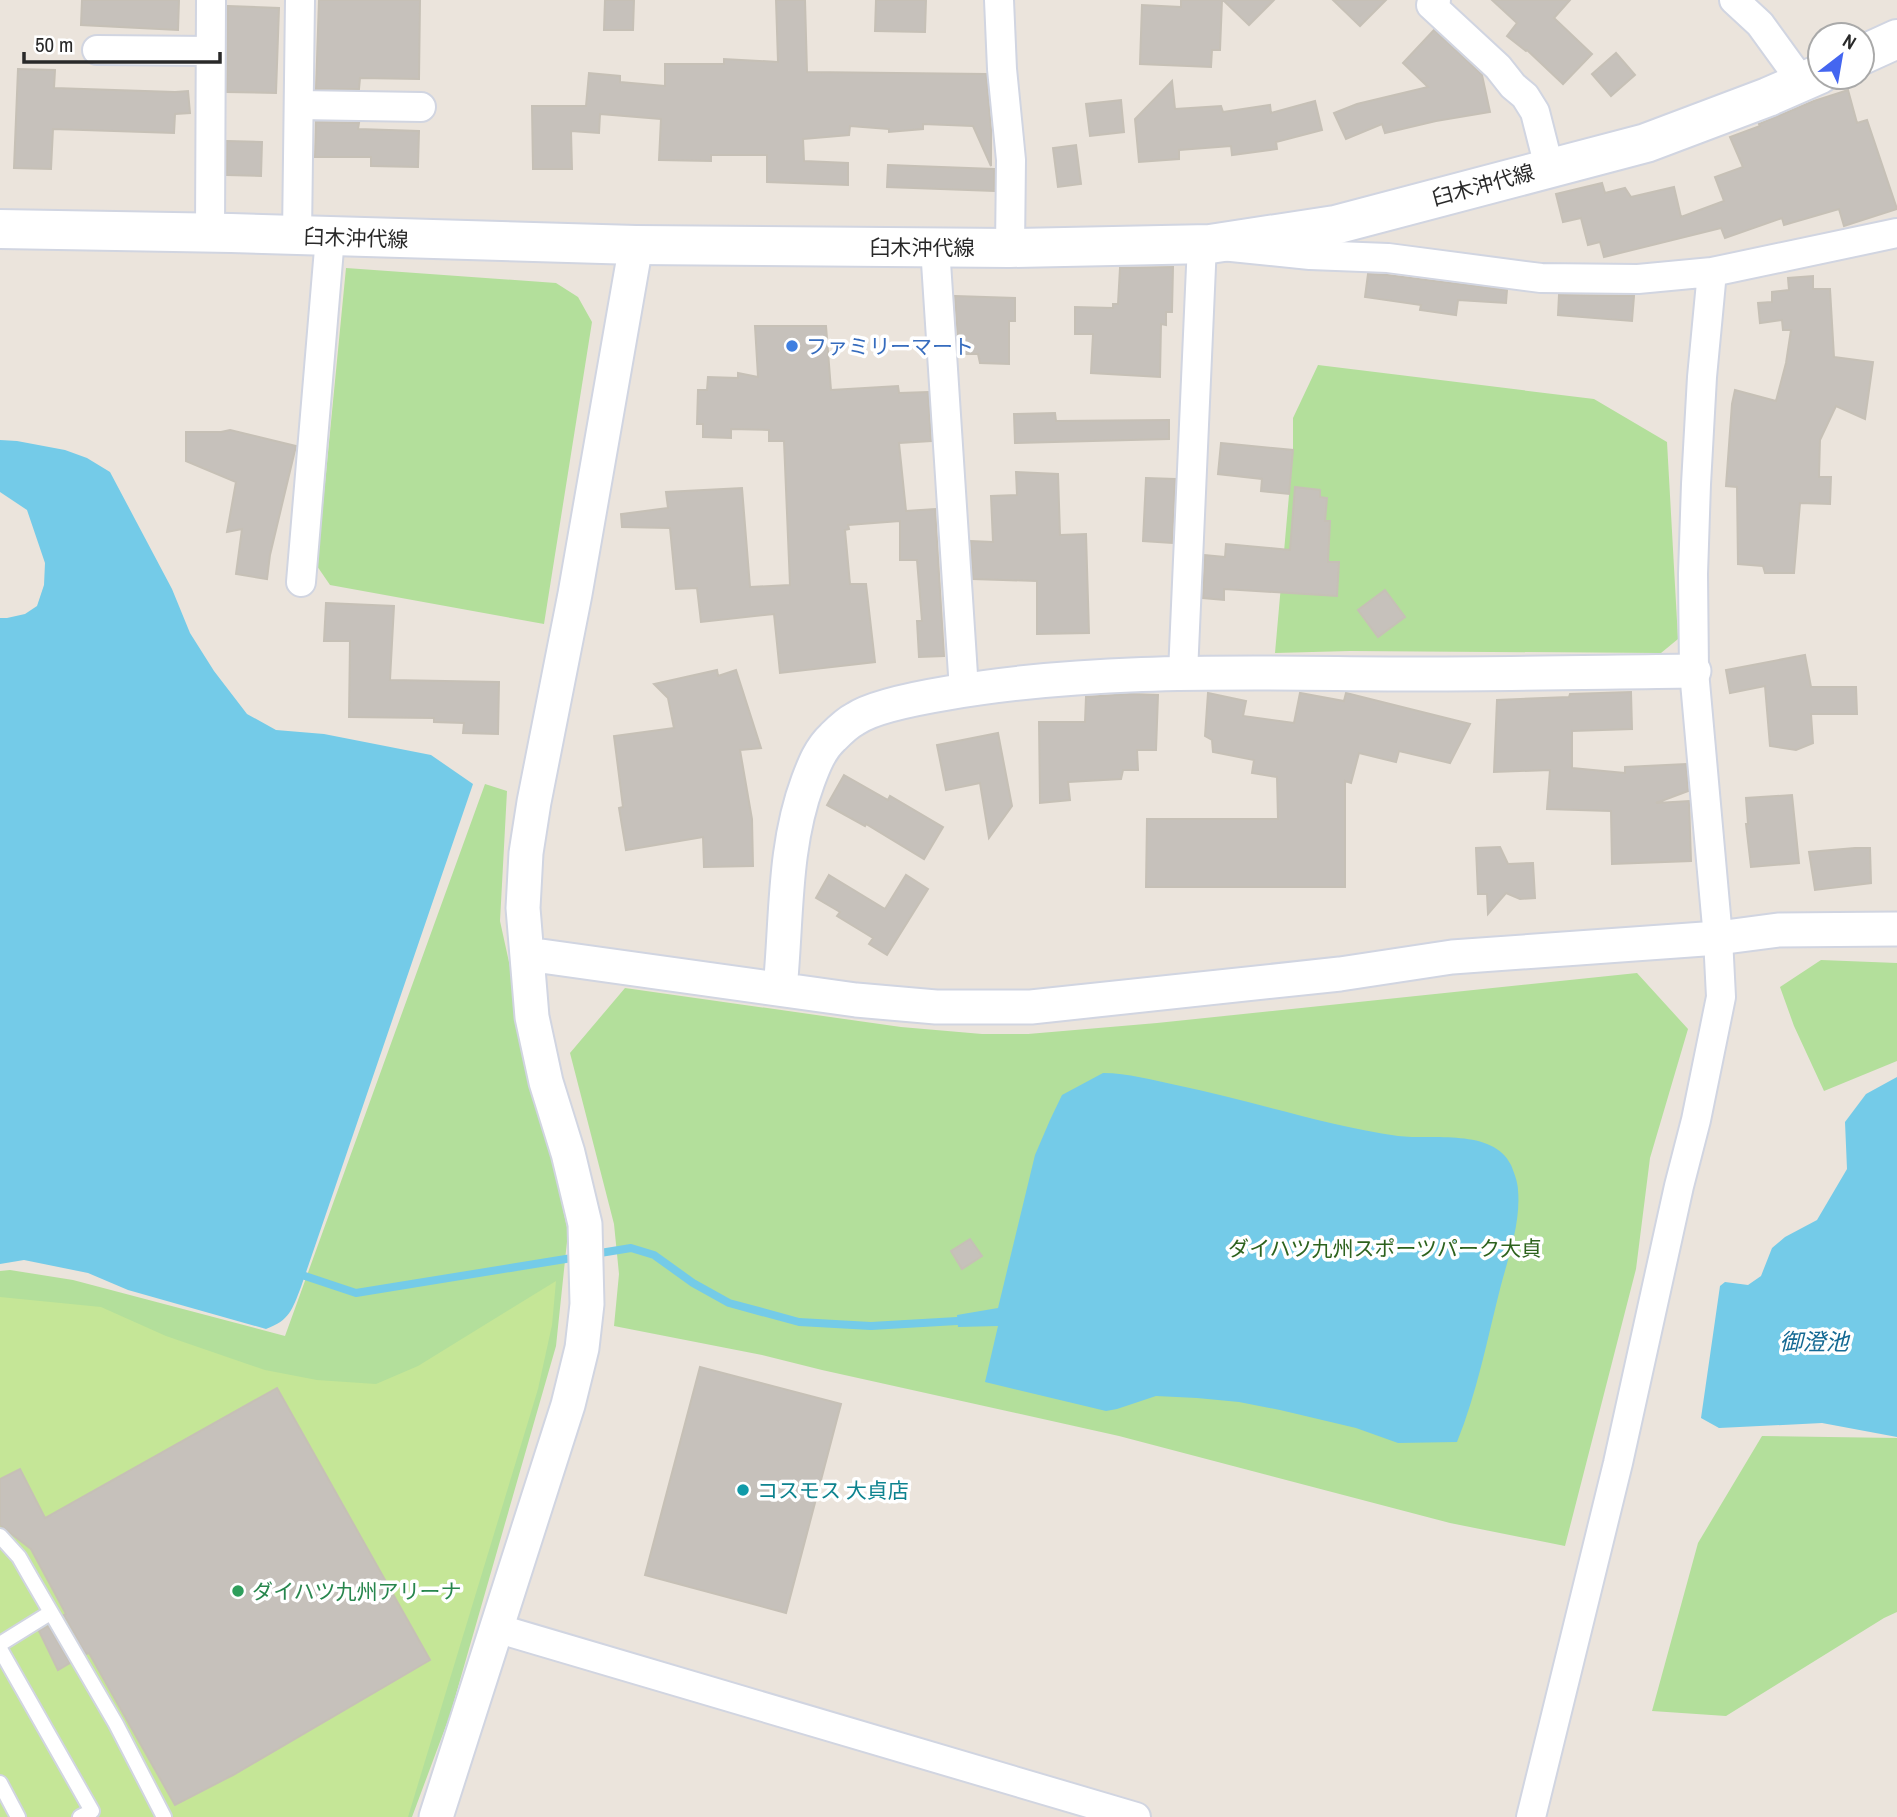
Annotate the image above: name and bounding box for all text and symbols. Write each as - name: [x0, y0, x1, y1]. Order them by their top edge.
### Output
- scale bar: [24, 21, 220, 65]
- north arrow: [1806, 21, 1876, 91]
- text: N: [1838, 27, 1861, 55]
- text: 50 m: [35, 30, 73, 59]
- street label: 臼木沖代線: [1429, 157, 1537, 213]
- street label: 臼木沖代線: [303, 222, 409, 254]
- street label: 臼木沖代線: [870, 233, 975, 262]
- place label: ファミリーマート: [806, 332, 974, 361]
- marker: ファミリーマート: [784, 338, 800, 354]
- park label: ダイハツ九州スポーツパーク大貞: [1228, 1234, 1542, 1263]
- water label: 御澄池: [1780, 1326, 1851, 1357]
- place label: コスモス 大貞店: [757, 1476, 909, 1505]
- marker: コスモス 大貞店: [735, 1482, 751, 1498]
- place label: ダイハツ九州アリーナ: [252, 1577, 462, 1606]
- marker: ダイハツ九州アリーナ: [230, 1583, 246, 1599]

